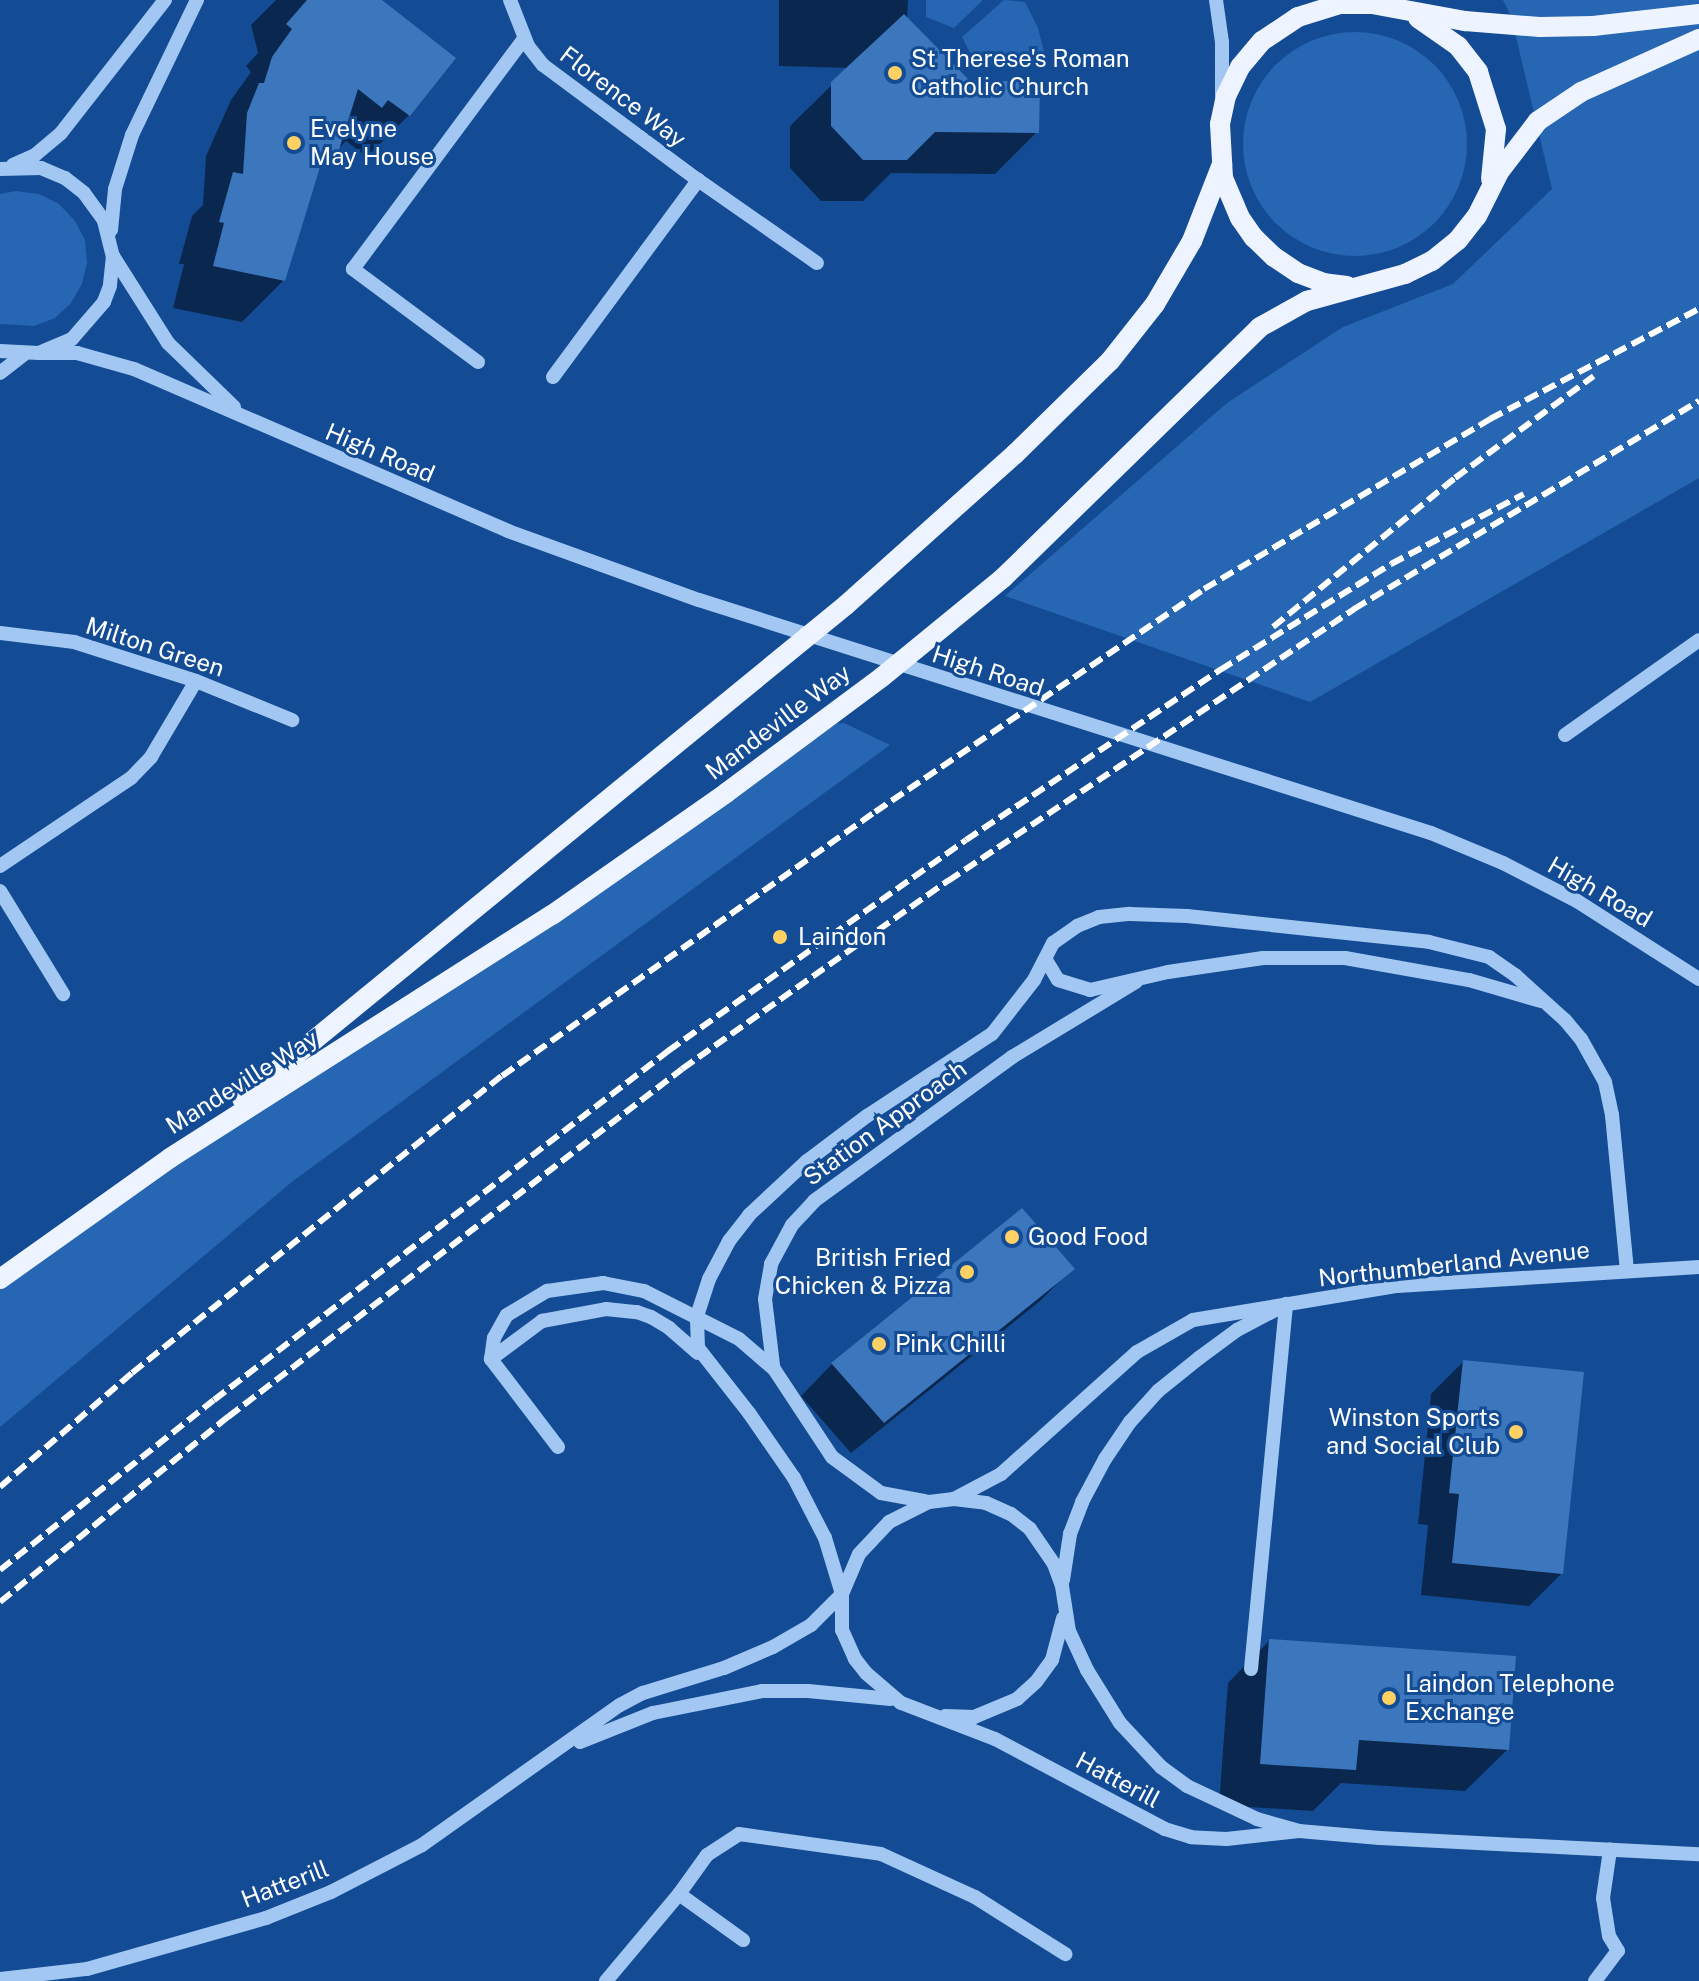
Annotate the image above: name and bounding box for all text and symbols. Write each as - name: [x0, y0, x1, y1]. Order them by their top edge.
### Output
- street label: Florence Way: [554, 40, 692, 154]
- place label: St Therese's Roman Catholic Church: [911, 45, 1130, 101]
- marker: St Therese's Roman Catholic Church: [886, 64, 904, 82]
- place label: Evelyne May House: [310, 115, 434, 171]
- marker: Evelyne May House: [285, 134, 303, 152]
- street label: High Road: [321, 417, 439, 489]
- street label: Milton Green: [82, 611, 228, 683]
- street label: High Road: [929, 639, 1047, 703]
- street label: Mandeville Way: [700, 658, 856, 786]
- street label: High Road: [1543, 851, 1657, 933]
- place label: Laindon: [798, 923, 886, 951]
- marker: Laindon: [769, 926, 791, 948]
- street label: Mandeville Way: [160, 1023, 324, 1141]
- street label: Station Approach: [798, 1054, 972, 1192]
- place label: Good Food: [1028, 1223, 1148, 1251]
- marker: Good Food: [1003, 1228, 1021, 1246]
- street label: Northumberland Avenue: [1317, 1235, 1591, 1293]
- place label: British Fried Chicken & Pizza: [775, 1244, 951, 1300]
- marker: British Fried Chicken & Pizza: [958, 1263, 976, 1281]
- place label: Pink Chilli: [895, 1330, 1006, 1358]
- marker: Pink Chilli: [870, 1335, 888, 1353]
- place label: Winston Sports and Social Club: [1326, 1404, 1500, 1460]
- marker: Winston Sports and Social Club: [1507, 1423, 1525, 1441]
- place label: Laindon Telephone Exchange: [1405, 1670, 1615, 1726]
- marker: Laindon Telephone Exchange: [1380, 1689, 1398, 1707]
- street label: Hatterill: [1071, 1746, 1165, 1814]
- street label: Hatterill: [237, 1854, 333, 1914]

